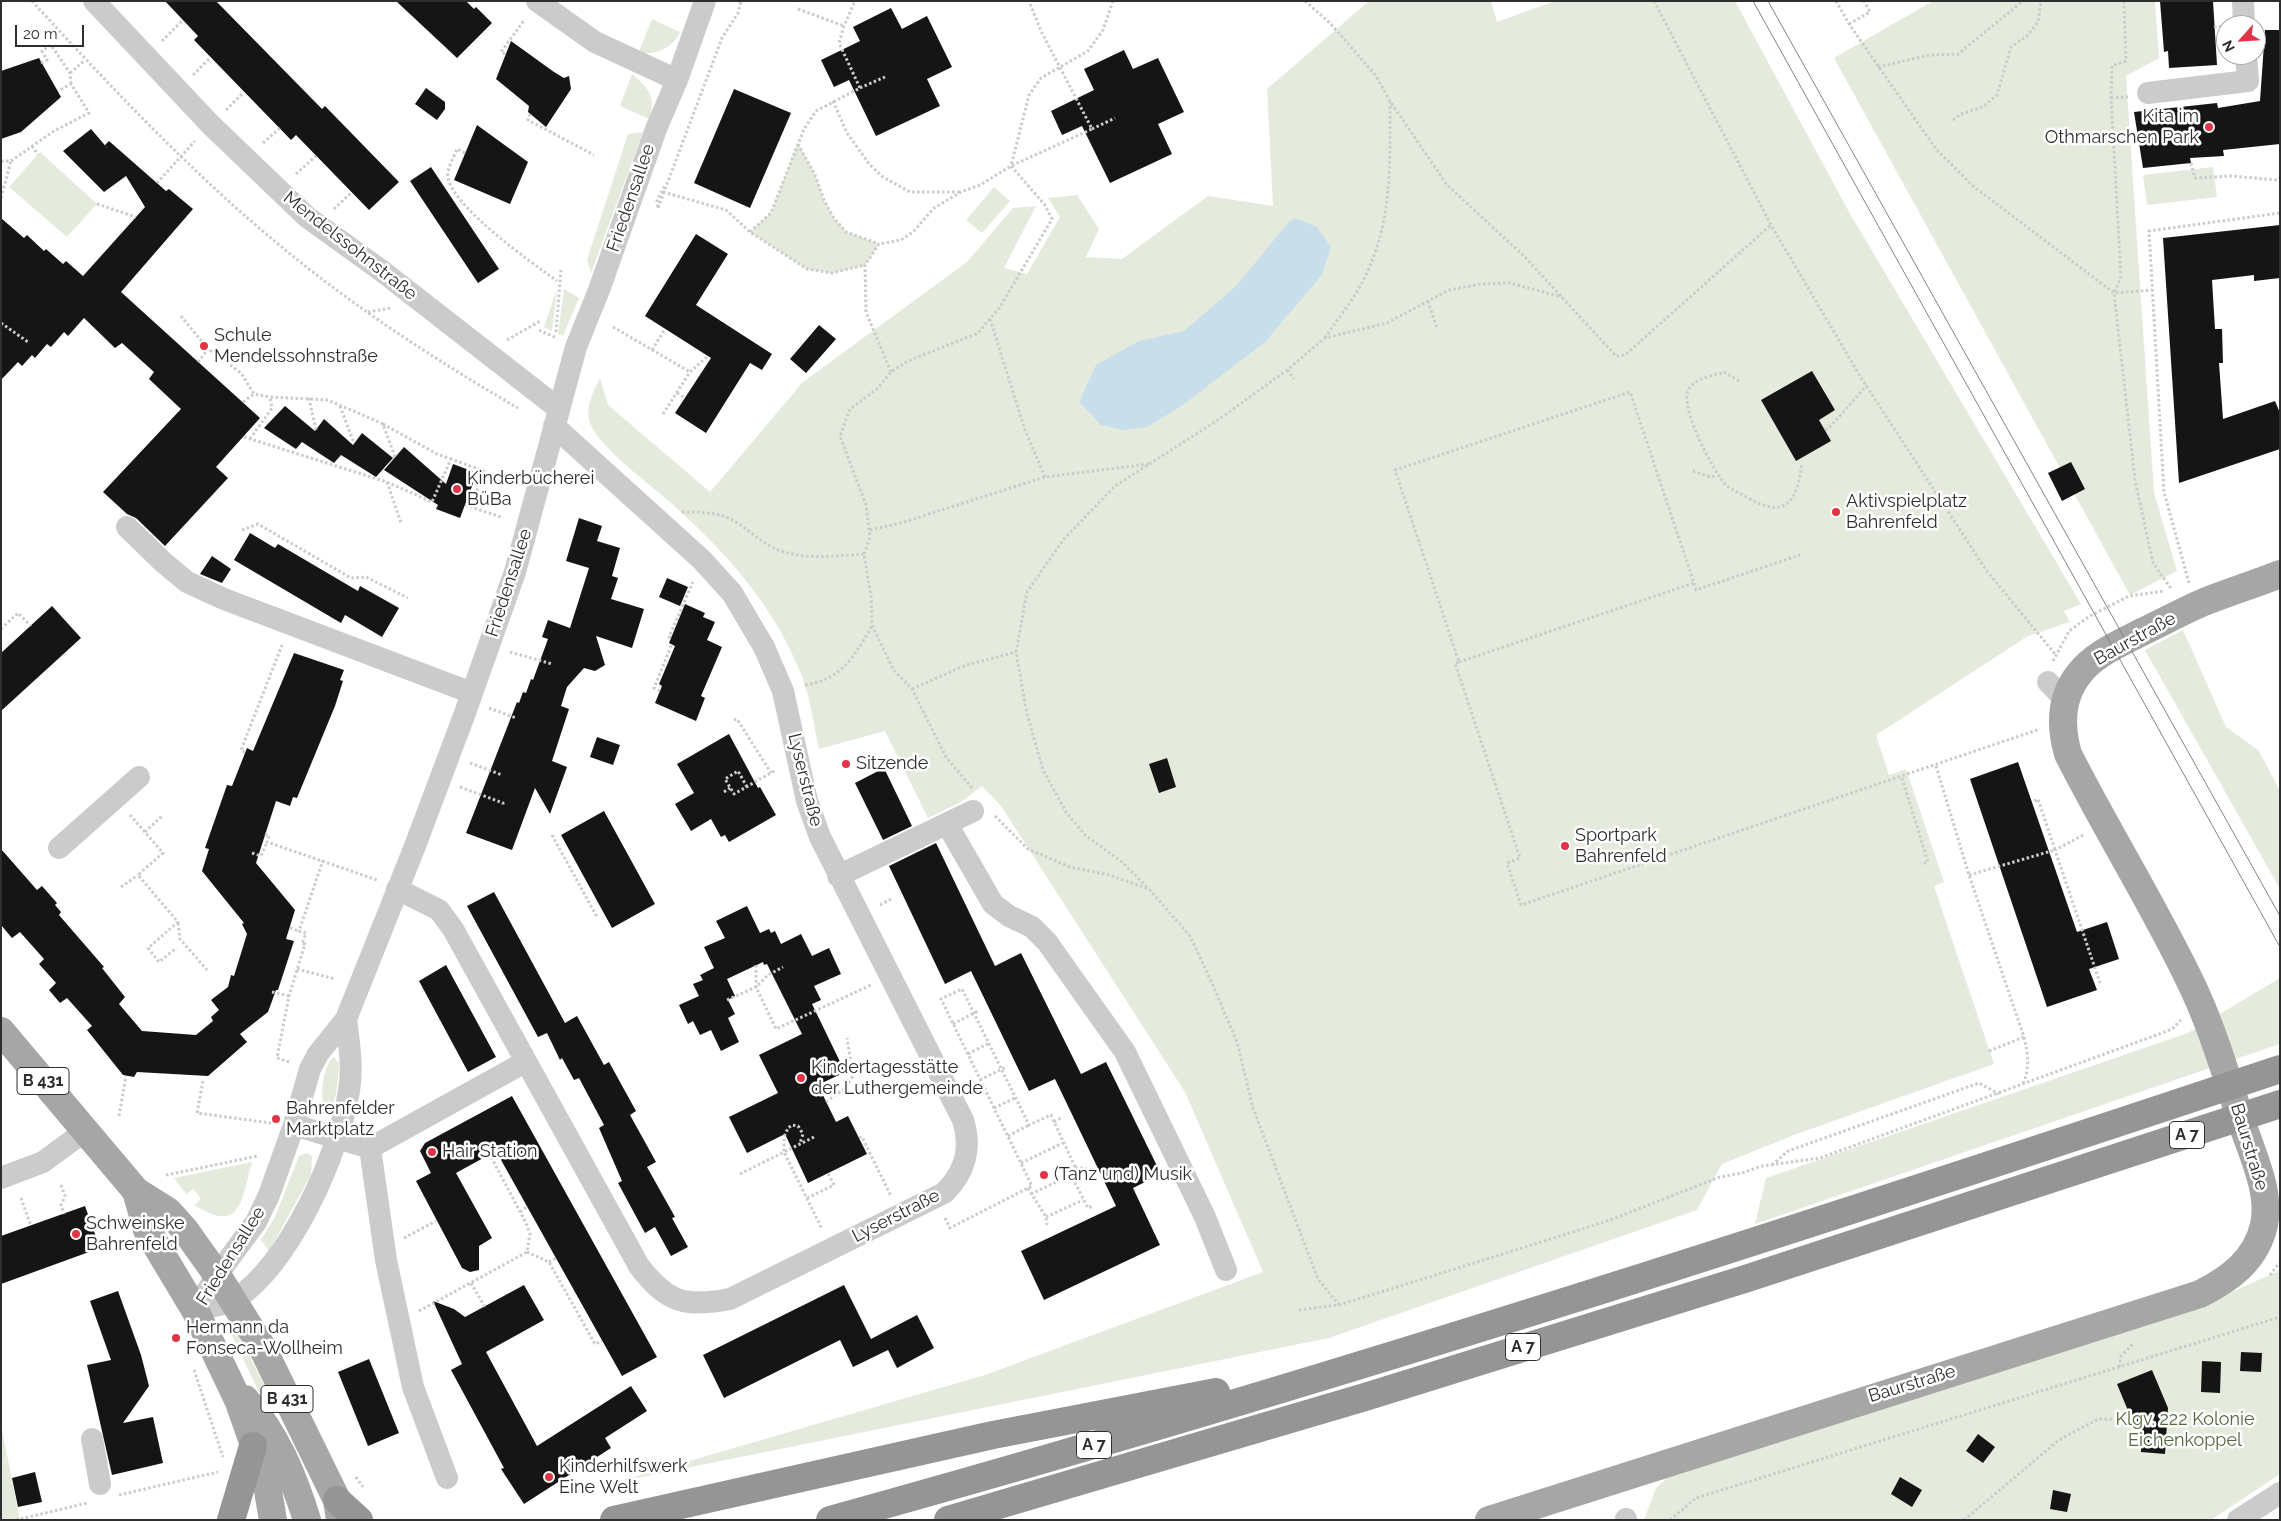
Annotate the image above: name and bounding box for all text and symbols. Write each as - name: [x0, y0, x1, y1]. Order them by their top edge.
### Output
- scale bar: [18, 15, 86, 47]
- north arrow: [2216, 15, 2266, 65]
- text: 20 m: [23, 25, 58, 43]
- text: N: [2219, 38, 2238, 54]
- place label: Kita im Othmarschen Park: [2045, 106, 2199, 148]
- marker: Kita im Othmarschen Park: [2203, 121, 2215, 133]
- street label: Friedensallee: [602, 141, 660, 255]
- street label: Mendelssohnstraße: [279, 187, 421, 305]
- place label: Schule Mendelssohnstraße: [214, 325, 378, 368]
- marker: Schule Mendelssohnstraße: [198, 340, 210, 352]
- place label: Kinderbücherei BüBa: [467, 468, 594, 510]
- marker: Kinderbücherei BüBa: [451, 483, 463, 495]
- place label: Aktivspielplatz Bahrenfeld: [1846, 491, 1967, 534]
- marker: Aktivspielplatz Bahrenfeld: [1830, 506, 1842, 518]
- street label: Friedensallee: [481, 526, 537, 640]
- street label: Baurstraße: [2090, 608, 2180, 670]
- street label: Lyserstraße: [783, 731, 827, 829]
- place label: Sitzende: [856, 753, 928, 775]
- marker: Sitzende: [840, 758, 852, 770]
- place label: Sportpark Bahrenfeld: [1575, 825, 1667, 868]
- marker: Sportpark Bahrenfeld: [1559, 840, 1571, 852]
- place label: Kindertagesstätte der Luthergemeinde: [811, 1057, 983, 1100]
- road number: B 431: [17, 1068, 69, 1094]
- marker: Kindertagesstätte der Luthergemeinde: [795, 1072, 807, 1084]
- place label: Bahrenfelder Marktplatz: [286, 1098, 394, 1140]
- street label: Baurstraße: [2225, 1101, 2273, 1193]
- marker: Bahrenfelder Marktplatz: [270, 1113, 282, 1125]
- road number: A 7: [2170, 1122, 2204, 1148]
- place label: Hair Station: [442, 1141, 538, 1163]
- marker: Hair Station: [426, 1146, 438, 1158]
- place label: (Tanz und) Musik: [1054, 1164, 1192, 1186]
- marker: (Tanz und) Musik: [1038, 1169, 1050, 1181]
- street label: Lyserstraße: [849, 1185, 943, 1247]
- street label: Friedensallee: [192, 1203, 270, 1309]
- place label: Schweinske Bahrenfeld: [86, 1213, 185, 1256]
- marker: Schweinske Bahrenfeld: [70, 1228, 82, 1240]
- place label: Hermann da Fonseca-Wollheim: [186, 1317, 343, 1360]
- marker: Hermann da Fonseca-Wollheim: [170, 1332, 182, 1344]
- road number: A 7: [1506, 1334, 1540, 1360]
- street label: Baurstraße: [1866, 1360, 1958, 1408]
- road number: B 431: [261, 1386, 313, 1412]
- park label: Klgv. 222 Kolonie Eichenkoppel: [2116, 1409, 2254, 1452]
- road number: A 7: [1076, 1432, 1112, 1458]
- place label: Kinderhilfswerk Eine Welt: [559, 1456, 688, 1498]
- marker: Kinderhilfswerk Eine Welt: [543, 1471, 555, 1483]

